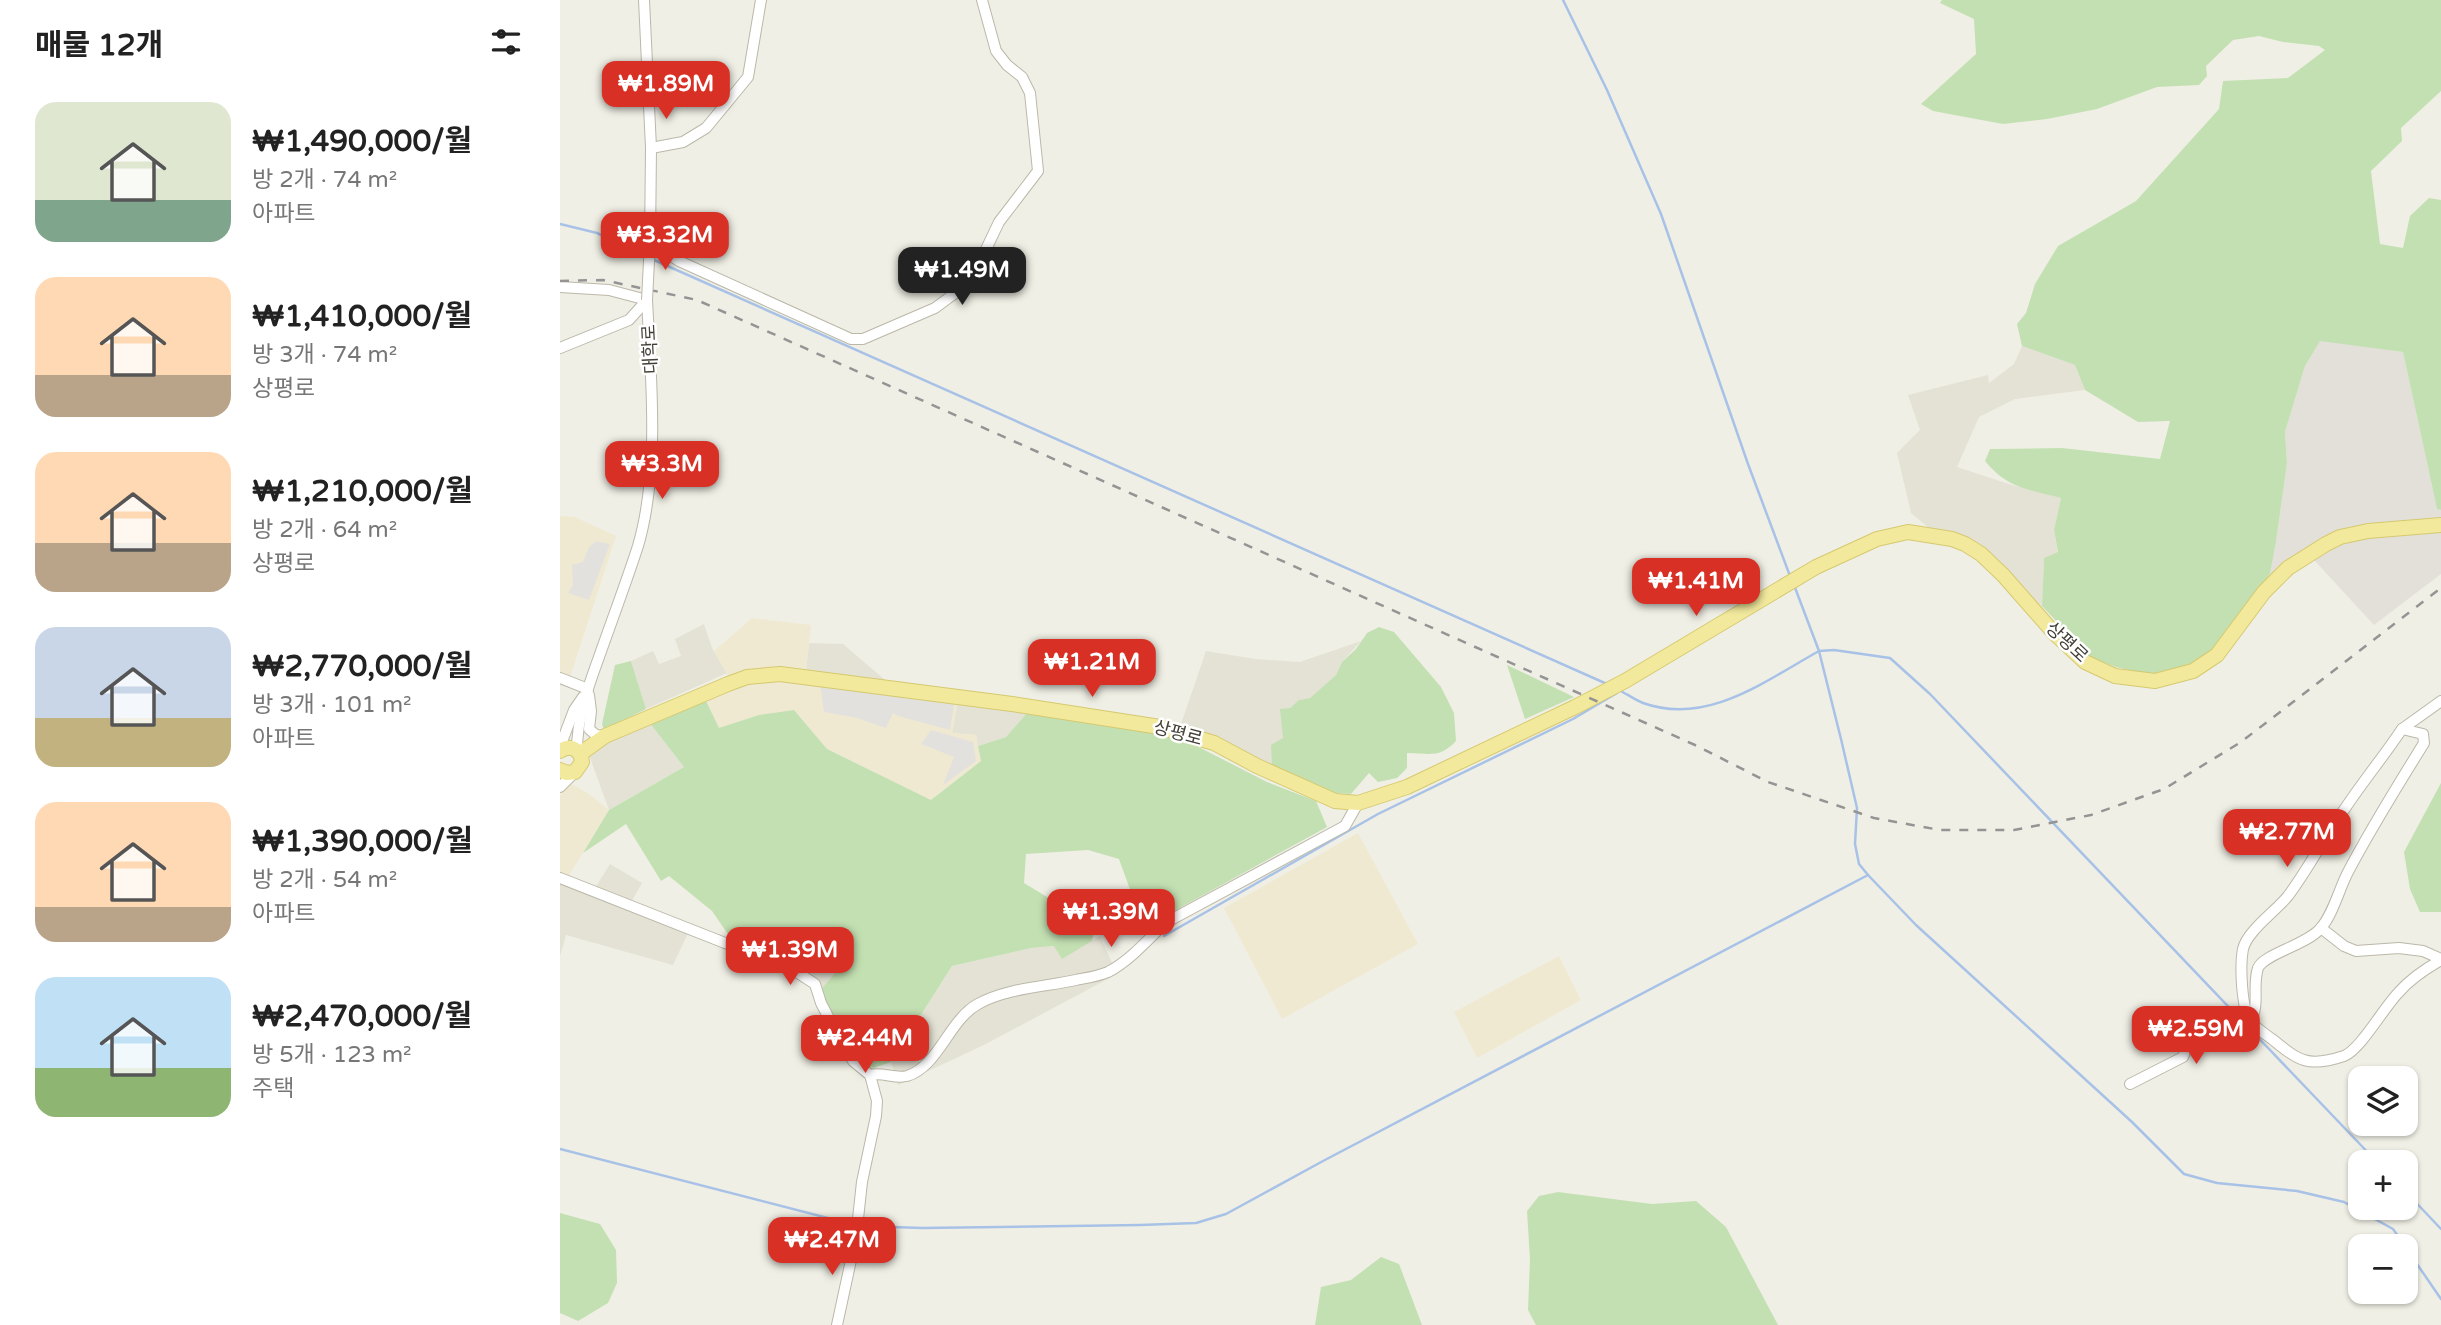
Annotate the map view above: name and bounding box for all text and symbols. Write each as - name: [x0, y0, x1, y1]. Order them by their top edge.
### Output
- icon: filters: [487, 23, 525, 61]
- text: 매물 12개: [35, 27, 163, 64]
- pin: ₩1.89M: [609, 61, 723, 121]
- text: ₩1.89M: [618, 70, 714, 98]
- text: ₩1,490,000/월: [252, 123, 472, 160]
- icon: home: [91, 130, 175, 214]
- text: 방 2개 · 74 m²: [252, 166, 397, 194]
- text: 아파트: [252, 200, 315, 228]
- pin: ₩3.32M: [608, 212, 722, 272]
- text: ₩3.32M: [617, 221, 713, 249]
- pin: ₩1.49M: [905, 247, 1019, 307]
- text: ₩1.49M: [914, 256, 1010, 284]
- text: ₩1,410,000/월: [252, 298, 472, 335]
- icon: home: [91, 305, 175, 389]
- street label: 대학로: [638, 324, 662, 374]
- text: 방 3개 · 74 m²: [252, 341, 397, 369]
- text: 상평로: [252, 375, 315, 403]
- pin: ₩3.3M: [613, 442, 711, 501]
- text: ₩3.3M: [621, 450, 703, 478]
- text: ₩1,210,000/월: [252, 473, 473, 510]
- icon: home: [91, 480, 175, 564]
- text: 방 2개 · 64 m²: [252, 516, 397, 544]
- text: 상평로: [252, 550, 315, 578]
- pin: ₩1.41M: [1639, 558, 1753, 618]
- text: ₩1.41M: [1648, 567, 1744, 595]
- street label: 상평로: [2041, 617, 2093, 667]
- pin: ₩1.21M: [1035, 640, 1149, 699]
- text: ₩2,770,000/월: [252, 648, 472, 685]
- text: ₩1.21M: [1044, 648, 1140, 676]
- icon: home: [91, 655, 175, 739]
- text: 방 3개 · 101 m²: [252, 691, 412, 719]
- street label: 상평로: [1151, 716, 1205, 750]
- text: 아파트: [252, 725, 315, 753]
- pin: ₩2.77M: [2230, 810, 2344, 869]
- text: ₩2.77M: [2239, 818, 2335, 846]
- text: ₩1,390,000/월: [252, 823, 473, 860]
- icon: home: [91, 830, 175, 914]
- text: 방 2개 · 54 m²: [252, 866, 397, 894]
- pin: ₩1.39M: [1054, 890, 1168, 949]
- text: ₩1.39M: [1063, 898, 1159, 926]
- text: 아파트: [252, 900, 315, 928]
- pin: ₩1.39M: [733, 928, 847, 987]
- text: ₩1.39M: [742, 936, 838, 964]
- text: ₩2,470,000/월: [252, 998, 472, 1035]
- icon: home: [91, 1005, 175, 1089]
- pin: ₩2.59M: [2139, 1006, 2253, 1066]
- text: ₩2.59M: [2148, 1015, 2244, 1043]
- pin: ₩2.44M: [808, 1016, 922, 1075]
- text: ₩2.44M: [817, 1024, 913, 1052]
- text: 방 5개 · 123 m²: [252, 1041, 412, 1069]
- map controls: [2348, 1066, 2418, 1304]
- button: layers: [2348, 1066, 2418, 1136]
- text: 주택: [252, 1075, 294, 1103]
- button: +: [2348, 1150, 2418, 1220]
- pin: ₩2.47M: [775, 1218, 889, 1277]
- text: ₩2.47M: [784, 1226, 880, 1254]
- button: −: [2348, 1234, 2418, 1304]

